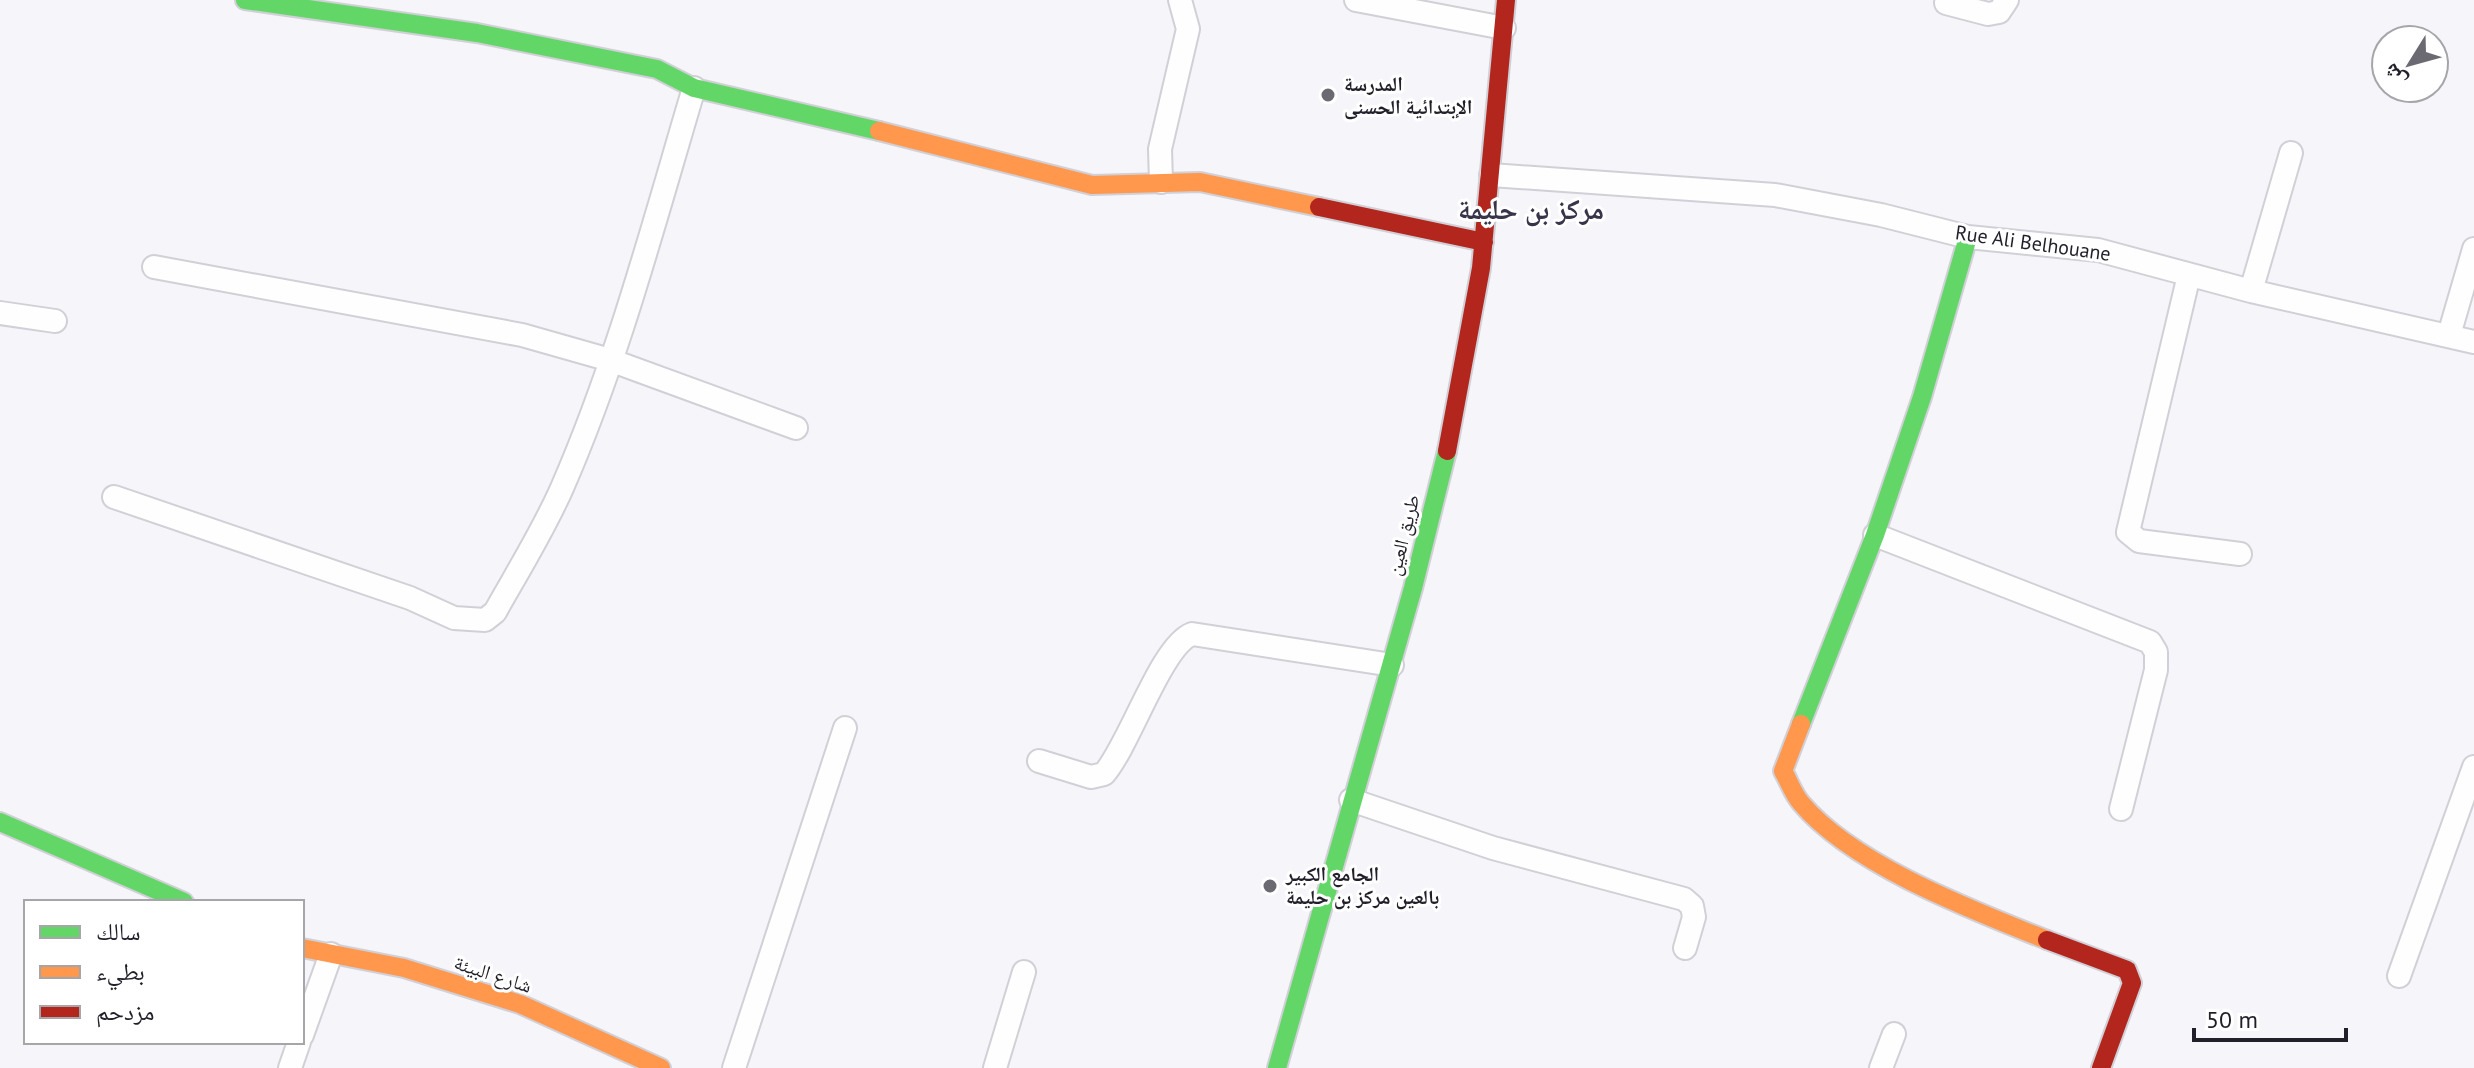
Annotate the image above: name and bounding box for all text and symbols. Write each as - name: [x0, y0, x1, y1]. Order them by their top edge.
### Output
- north arrow: [2370, 24, 2450, 104]
- text: ش: [2376, 58, 2412, 94]
- place label: المدرسة الإبتدائية الحسنى: [1344, 71, 1473, 120]
- marker: المدرسة الإبتدائية الحسنى: [1319, 86, 1337, 104]
- district label: مركز بن حليمة: [1458, 190, 1604, 227]
- street label: Rue Ali Belhouane: [1954, 219, 2112, 267]
- street label: طريق العين: [1380, 492, 1426, 578]
- place label: الجامع الكبير بالعين مركز بن حليمة: [1285, 861, 1439, 910]
- marker: الجامع الكبير بالعين مركز بن حليمة: [1261, 877, 1279, 895]
- legend: [24, 900, 304, 1044]
- text: سالك: [96, 916, 141, 947]
- street label: شارع البيئة: [451, 949, 535, 999]
- text: بطيء: [96, 956, 145, 991]
- scale bar: [2194, 992, 2346, 1042]
- text: مزدحم: [96, 996, 155, 1028]
- text: 50 m: [2206, 1004, 2258, 1035]

